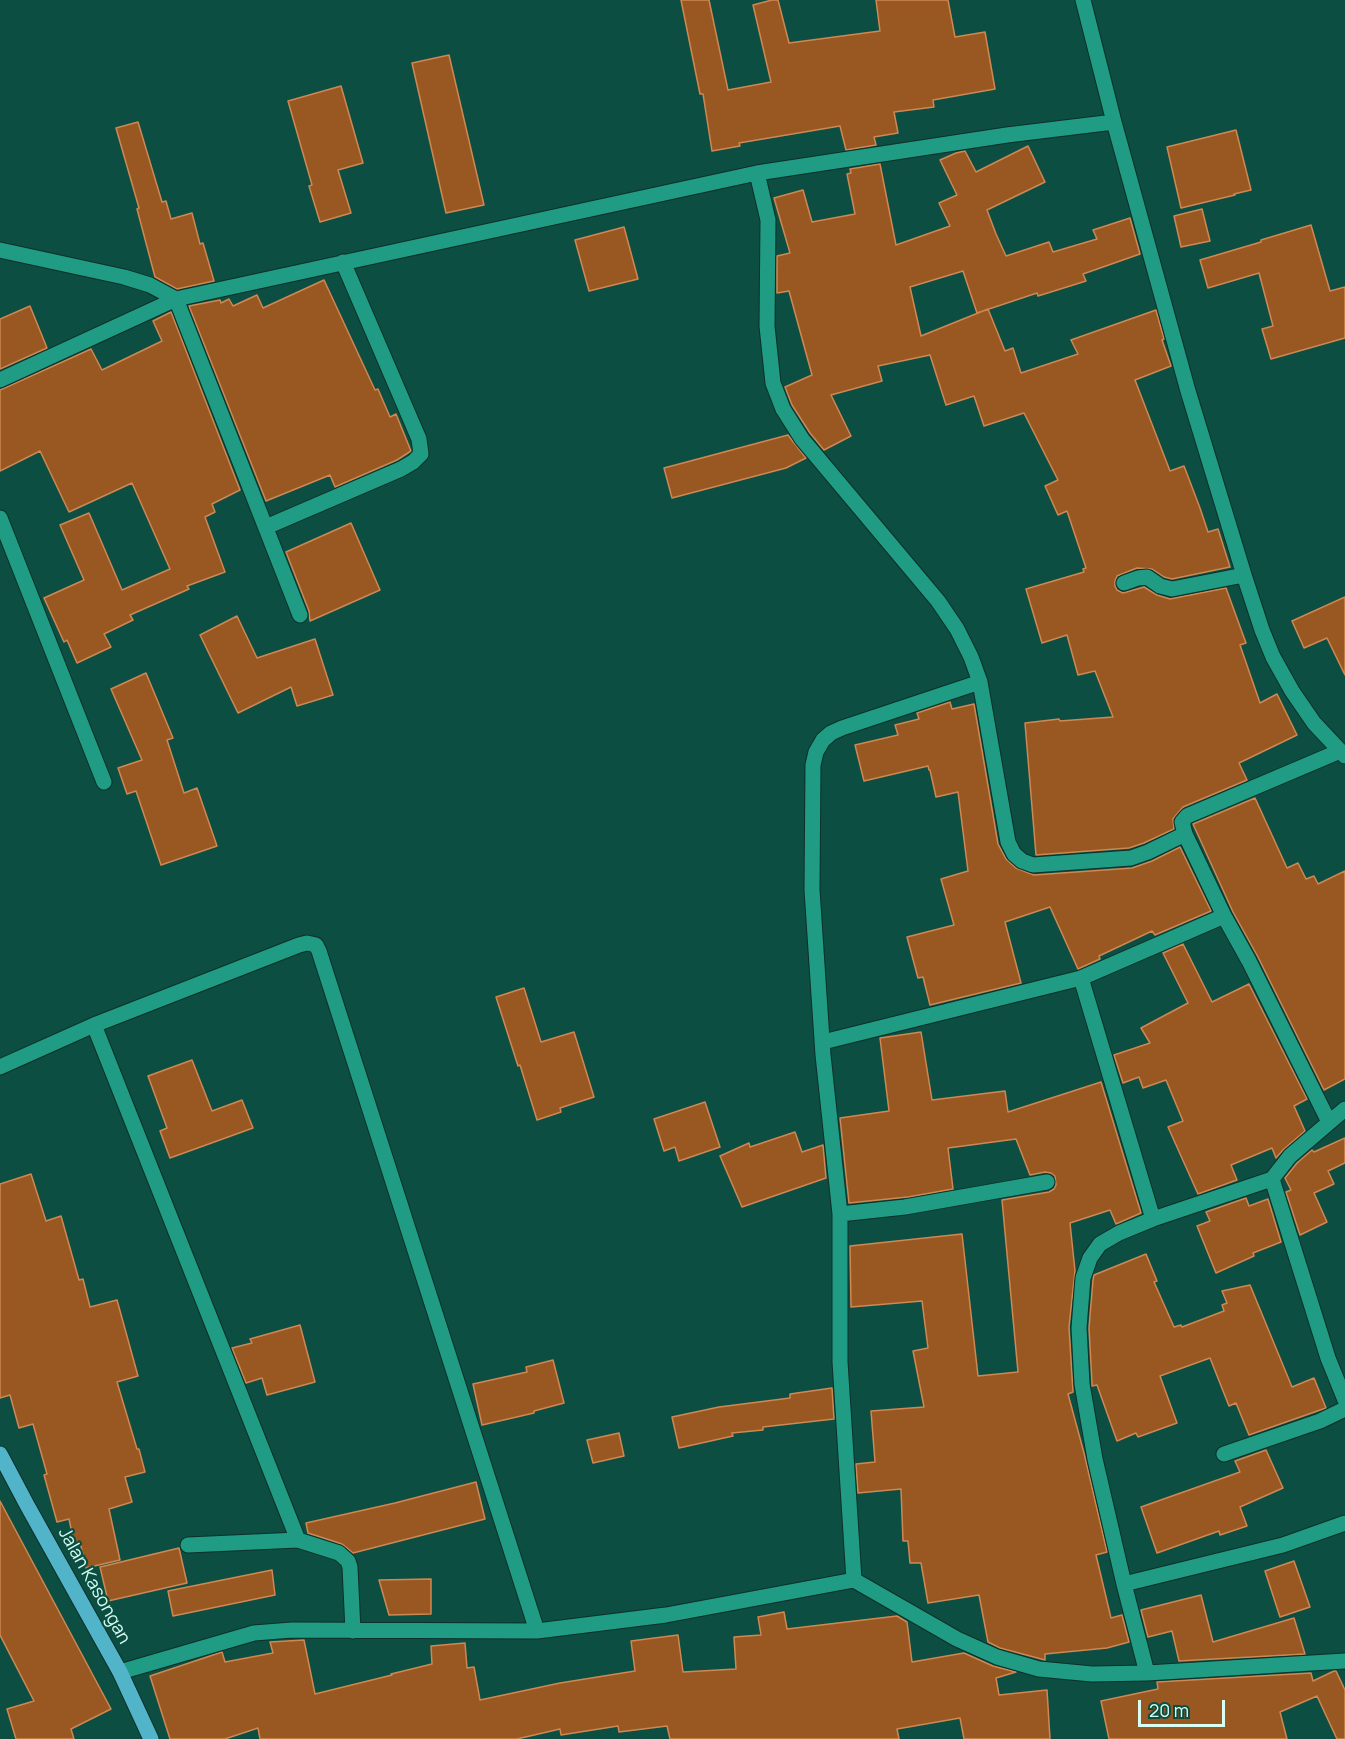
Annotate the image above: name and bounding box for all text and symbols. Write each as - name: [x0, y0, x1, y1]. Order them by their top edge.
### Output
- street label: Jalan Kasongan: [53, 1524, 135, 1648]
- scale bar: [1141, 1688, 1228, 1726]
- text: 20 m: [1149, 1698, 1189, 1722]

